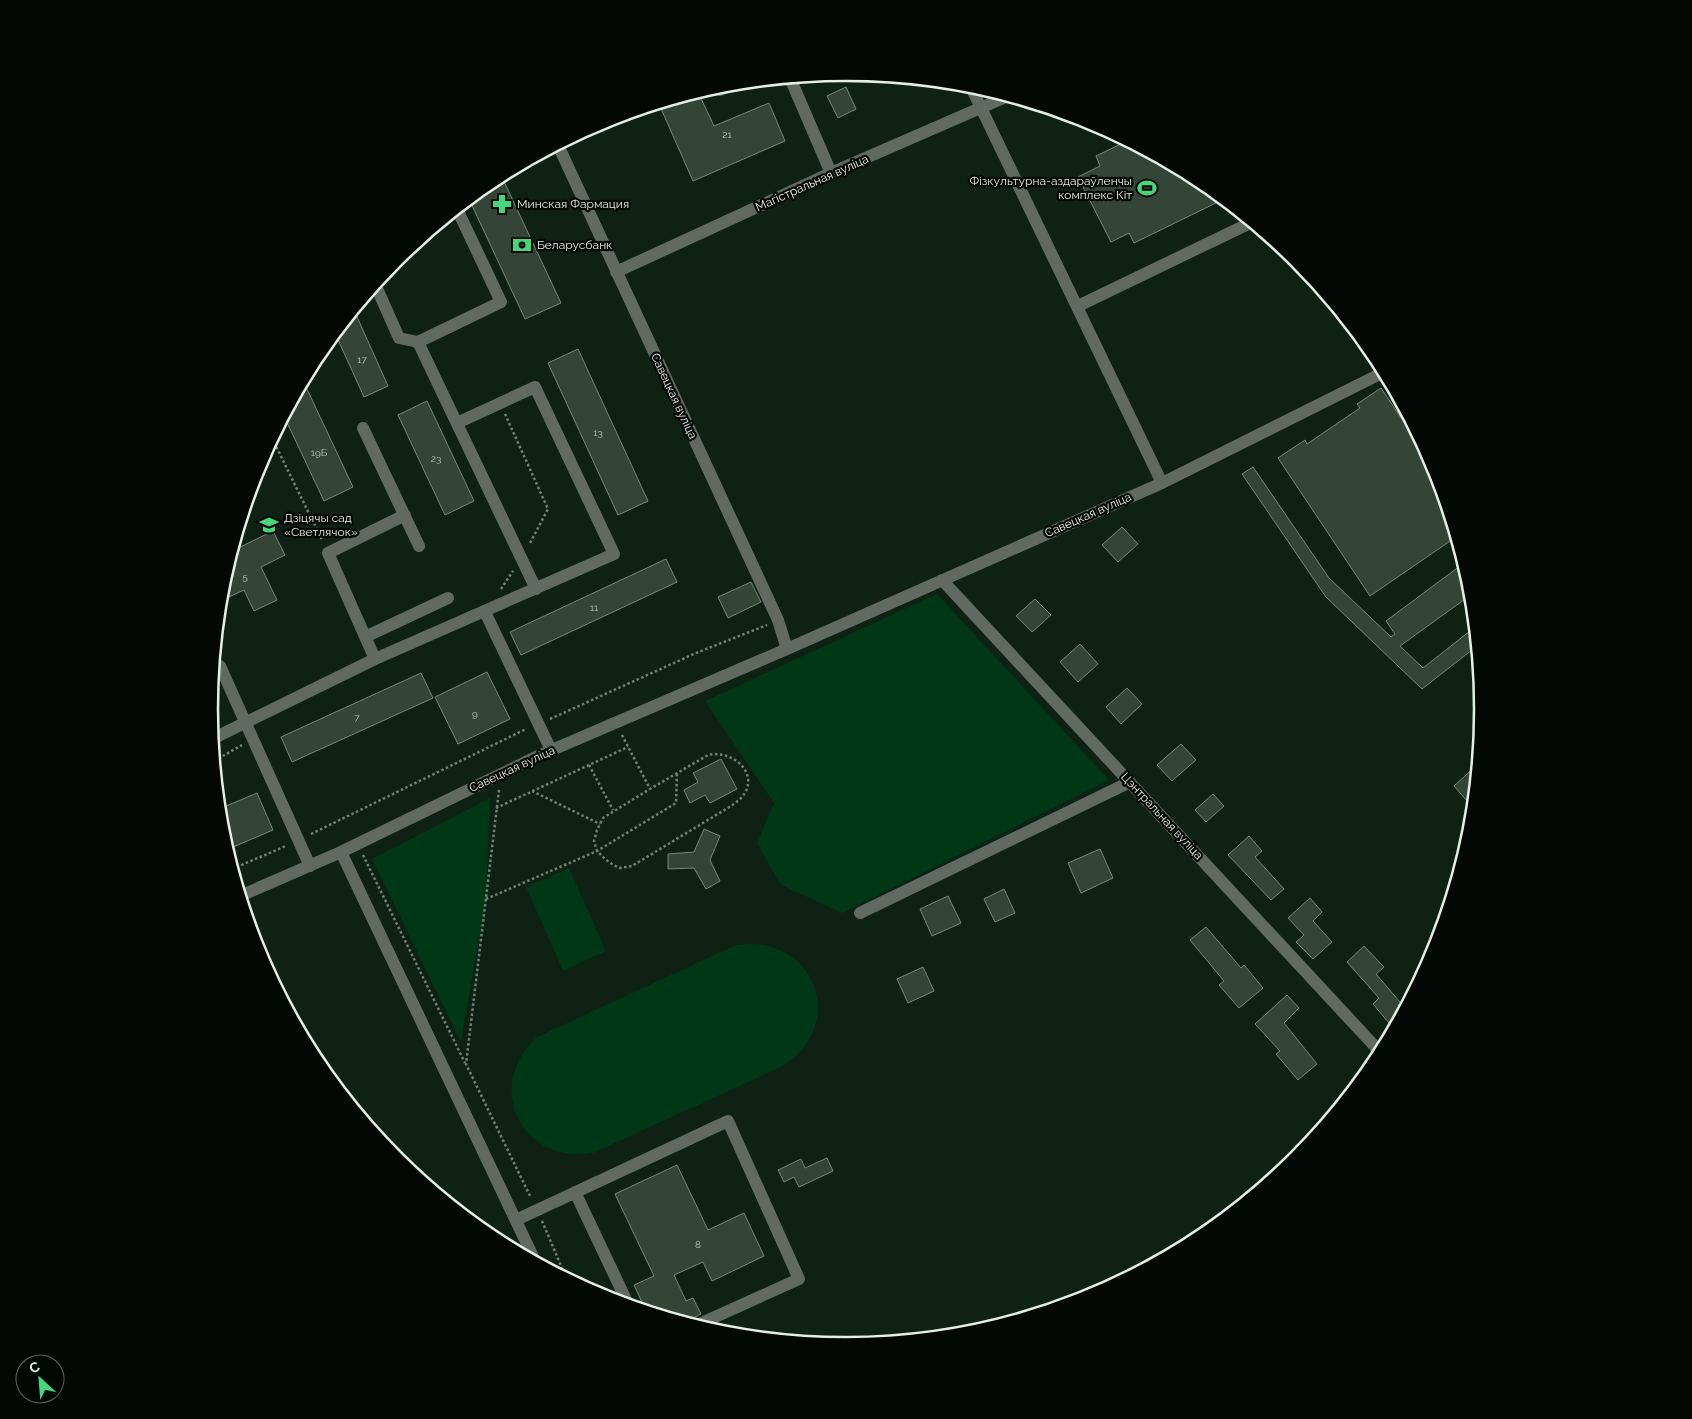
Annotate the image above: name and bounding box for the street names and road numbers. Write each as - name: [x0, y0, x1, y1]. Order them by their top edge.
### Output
- street label: Магістральная вуліца: [753, 152, 871, 214]
- street label: Савецкая вуліца: [648, 351, 700, 441]
- street label: Савецкая вуліца: [1043, 490, 1133, 540]
- street label: Савецкая вуліца: [467, 743, 557, 795]
- street label: Цэнтральная вуліца: [1118, 770, 1206, 862]

